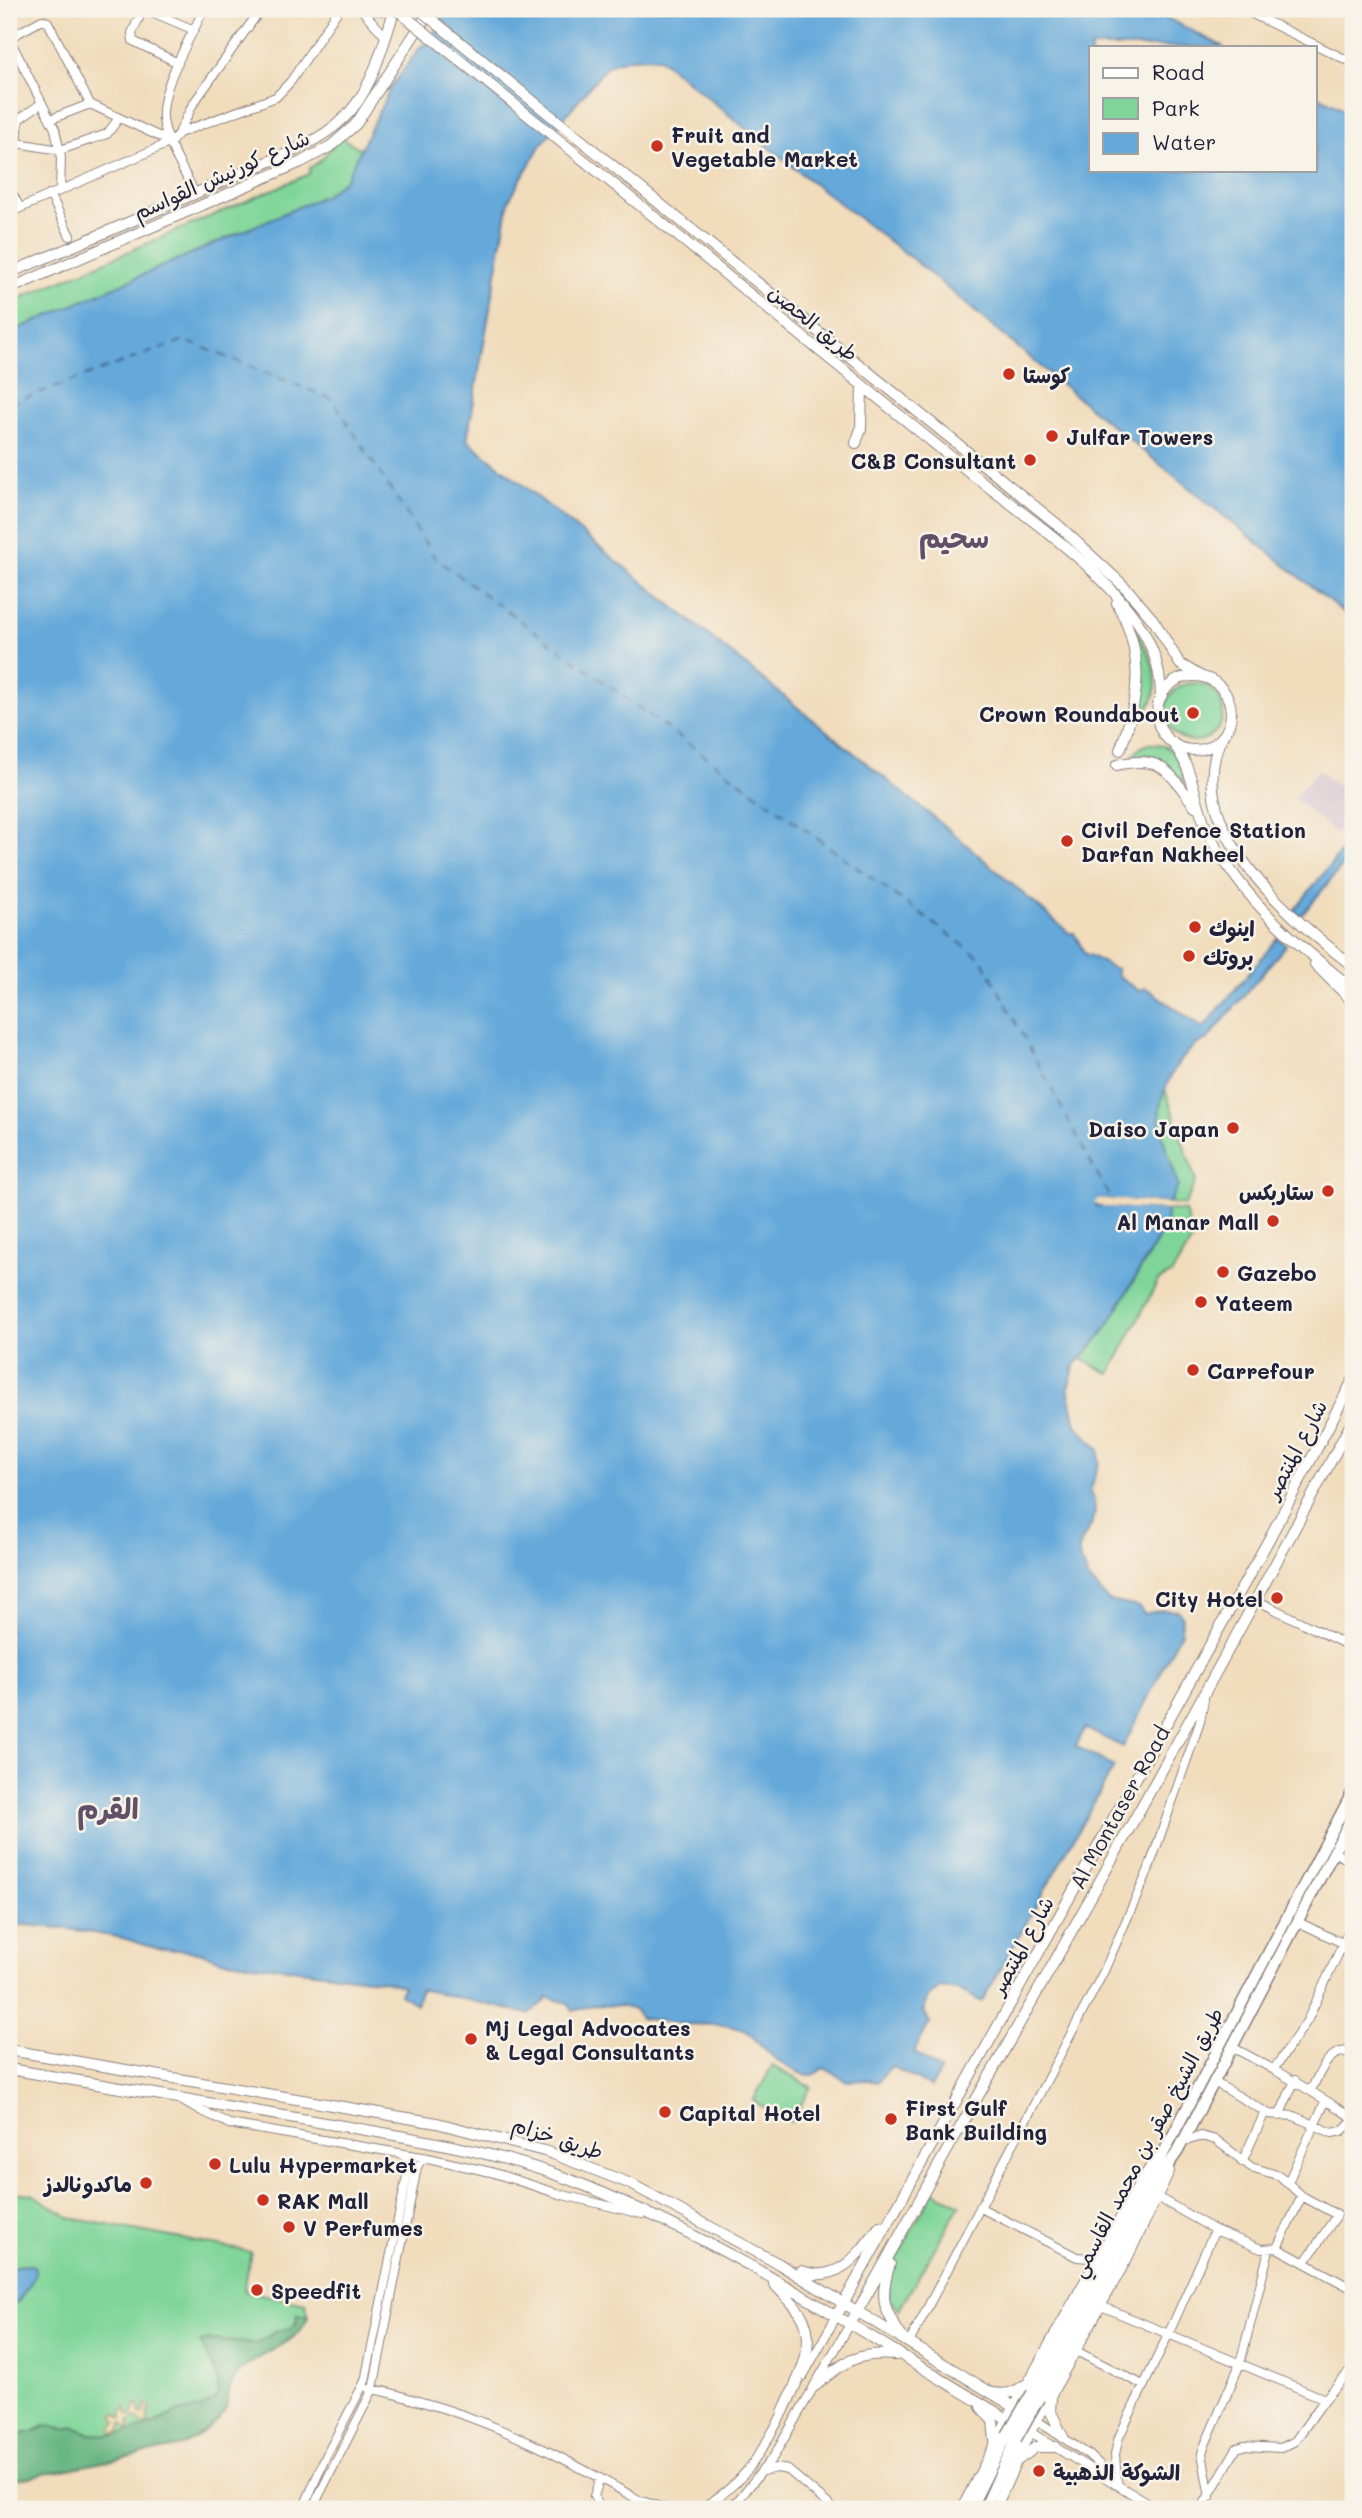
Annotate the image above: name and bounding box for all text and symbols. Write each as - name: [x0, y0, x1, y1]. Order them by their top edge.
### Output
- legend: [1089, 46, 1316, 172]
- text: Road: [1152, 58, 1204, 85]
- text: Park: [1152, 94, 1200, 121]
- place label: Fruit and Vegetable Market: [671, 121, 858, 172]
- street label: شارع كورنيش القواسم: [129, 123, 315, 229]
- text: Water: [1152, 128, 1216, 155]
- marker: Fruit and Vegetable Market: [649, 138, 665, 154]
- street label: طريق الحصن: [764, 278, 864, 366]
- place label: كوستا: [1023, 361, 1071, 390]
- marker: كوستا: [1001, 366, 1017, 382]
- place label: Julfar Towers: [1066, 423, 1213, 450]
- marker: Julfar Towers: [1044, 428, 1060, 444]
- place label: C&B Consultant: [851, 447, 1016, 474]
- marker: C&B Consultant: [1022, 452, 1038, 468]
- district label: سحيم: [919, 519, 989, 560]
- place label: Crown Roundabout: [979, 700, 1179, 727]
- marker: Crown Roundabout: [1185, 705, 1201, 721]
- place label: Civil Defence Station Darfan Nakheel: [1081, 816, 1306, 867]
- marker: Civil Defence Station Darfan Nakheel: [1059, 833, 1075, 849]
- place label: اينوك: [1209, 914, 1255, 943]
- marker: اينوك: [1187, 919, 1203, 935]
- place label: بروتك: [1203, 943, 1254, 971]
- marker: بروتك: [1181, 948, 1197, 964]
- place label: Daiso Japan: [1088, 1115, 1219, 1142]
- marker: Daiso Japan: [1225, 1120, 1241, 1136]
- place label: ستاربكس: [1239, 1178, 1314, 1206]
- marker: ستاربكس: [1320, 1183, 1336, 1199]
- place label: Al Manar Mall: [1117, 1208, 1259, 1235]
- marker: Al Manar Mall: [1265, 1213, 1281, 1229]
- place label: Gazebo: [1237, 1259, 1317, 1286]
- marker: Gazebo: [1215, 1264, 1231, 1280]
- place label: Yateem: [1215, 1289, 1293, 1316]
- marker: Yateem: [1193, 1294, 1209, 1310]
- place label: Carrefour: [1207, 1357, 1315, 1384]
- marker: Carrefour: [1185, 1362, 1201, 1378]
- street label: شارع المنتصر: [1257, 1395, 1335, 1506]
- place label: City Hotel: [1155, 1585, 1263, 1613]
- marker: City Hotel: [1269, 1590, 1285, 1606]
- street label: Al Montaser Road: [1063, 1721, 1175, 1893]
- district label: القرم: [77, 1790, 139, 1831]
- street label: شارع المنتصر: [982, 1891, 1062, 2002]
- street label: طريق الشيخ صقر بن محمد القاسمي: [1063, 2002, 1235, 2285]
- place label: Mj Legal Advocates & Legal Consultants: [485, 2014, 694, 2065]
- marker: Mj Legal Advocates & Legal Consultants: [463, 2031, 479, 2047]
- place label: First Gulf Bank Building: [905, 2094, 1047, 2145]
- place label: Capital Hotel: [679, 2099, 820, 2126]
- marker: Capital Hotel: [657, 2104, 673, 2120]
- street label: طريق خزام: [508, 2110, 607, 2168]
- marker: First Gulf Bank Building: [883, 2111, 899, 2127]
- place label: Lulu Hypermarket: [229, 2151, 417, 2179]
- marker: Lulu Hypermarket: [207, 2156, 223, 2172]
- place label: ماكدونالدز: [42, 2170, 132, 2199]
- marker: ماكدونالدز: [138, 2175, 154, 2191]
- place label: RAK Mall: [277, 2187, 369, 2214]
- marker: RAK Mall: [255, 2192, 271, 2208]
- place label: V Perfumes: [303, 2214, 423, 2241]
- marker: V Perfumes: [281, 2219, 297, 2235]
- place label: Speedfit: [271, 2277, 361, 2304]
- marker: Speedfit: [249, 2282, 265, 2298]
- place label: الشوكة الذهبية: [1053, 2458, 1180, 2487]
- marker: الشوكة الذهبية: [1031, 2463, 1047, 2479]

